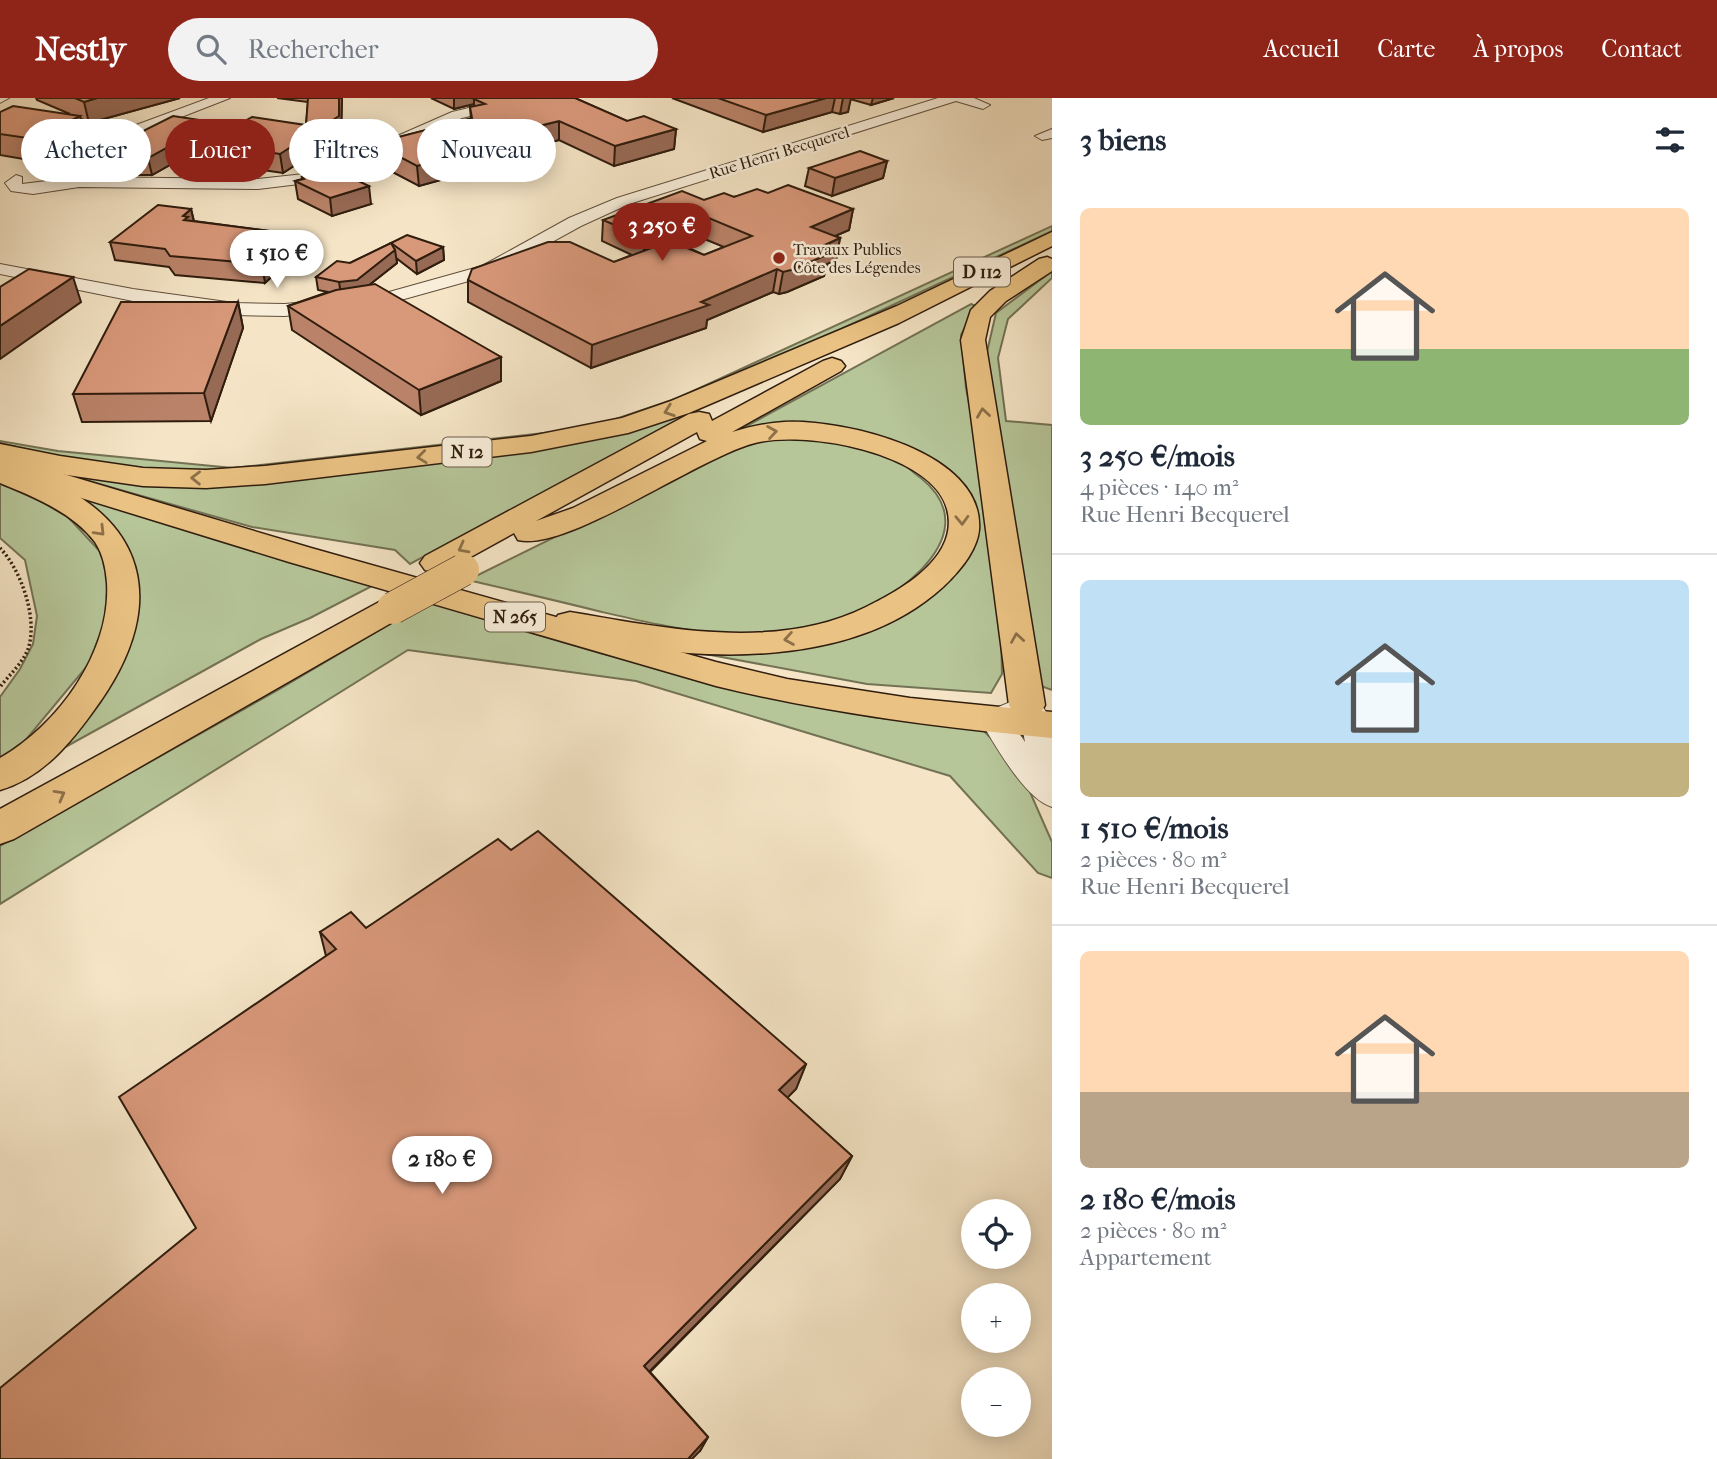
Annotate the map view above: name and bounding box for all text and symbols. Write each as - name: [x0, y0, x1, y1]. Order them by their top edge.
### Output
- search box: [168, 18, 658, 81]
- text: Nestly: [35, 30, 126, 69]
- icon: search: [192, 30, 230, 68]
- text: Rechercher: [248, 34, 379, 65]
- text: Accueil: [1264, 35, 1339, 63]
- text: Carte: [1377, 35, 1435, 63]
- text: À propos: [1473, 35, 1563, 63]
- text: Contact: [1601, 35, 1682, 63]
- chip: Acheter: [21, 119, 151, 182]
- chip: Louer: [165, 119, 275, 182]
- chip: Filtres: [289, 119, 403, 182]
- chip: Nouveau: [417, 119, 556, 182]
- icon: filters: [1651, 121, 1689, 159]
- street label: Rue Henri Becquerel: [707, 122, 852, 183]
- text: 3 biens: [1080, 123, 1166, 158]
- pin: 3 250 €: [597, 204, 727, 263]
- text: 3 250 €: [628, 212, 696, 239]
- pin: 1 510 €: [212, 230, 342, 290]
- text: 1 510 €: [246, 239, 308, 266]
- place label: Travaux Publics Côte des Légendes: [793, 240, 921, 277]
- marker: Travaux Publics Côte des Légendes: [771, 250, 787, 266]
- icon: home: [1322, 253, 1448, 379]
- road number: D 112: [954, 258, 1010, 286]
- one-way arrow: [664, 403, 676, 417]
- one-way arrow: [976, 407, 991, 419]
- one-way arrow: [766, 425, 778, 440]
- road number: N 12: [442, 438, 491, 466]
- text: 3 250 €/mois: [1080, 439, 1235, 474]
- one-way arrow: [416, 449, 428, 464]
- one-way arrow: [190, 470, 201, 486]
- text: 4 pièces · 140 m²: [1080, 474, 1238, 501]
- text: Rue Henri Becquerel: [1080, 501, 1290, 528]
- one-way arrow: [954, 515, 969, 526]
- one-way arrow: [92, 522, 105, 535]
- one-way arrow: [458, 540, 471, 553]
- road number: N 265: [485, 602, 545, 632]
- icon: home: [1322, 625, 1448, 751]
- one-way arrow: [783, 631, 795, 646]
- one-way arrow: [1010, 632, 1025, 644]
- one-way arrow: [52, 790, 65, 803]
- text: 1 510 €/mois: [1080, 811, 1229, 846]
- text: 2 pièces · 80 m²: [1080, 846, 1226, 873]
- text: Rue Henri Becquerel: [1080, 873, 1290, 900]
- icon: home: [1322, 996, 1448, 1122]
- pin: 2 180 €: [377, 1136, 507, 1196]
- text: 2 180 €: [408, 1145, 476, 1172]
- text: 2 180 €/mois: [1080, 1182, 1236, 1217]
- map controls: [961, 1199, 1031, 1437]
- button: locate: [961, 1199, 1031, 1269]
- text: 2 pièces · 80 m²: [1080, 1217, 1226, 1244]
- text: Appartement: [1080, 1244, 1212, 1271]
- button: +: [961, 1283, 1031, 1353]
- button: −: [961, 1367, 1031, 1437]

